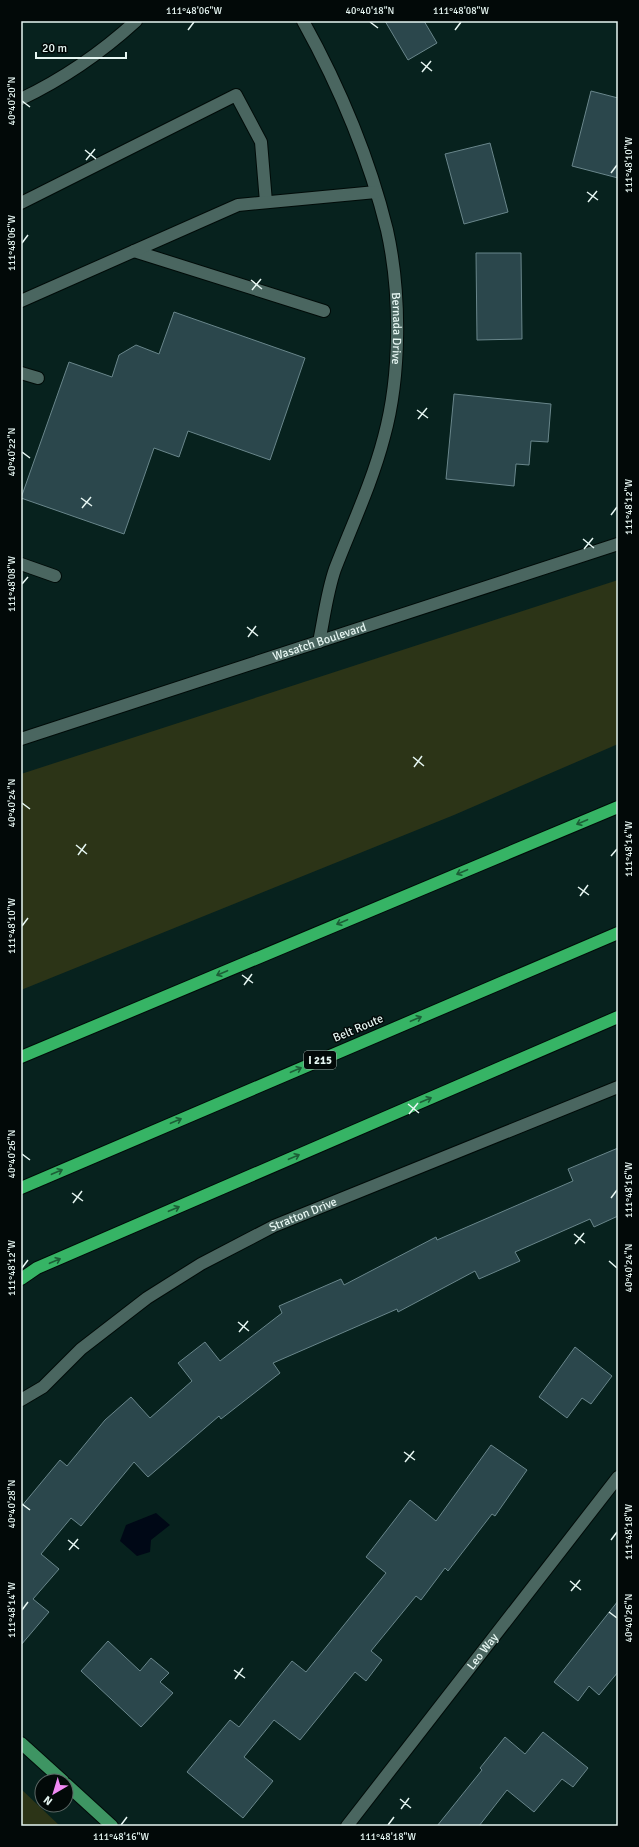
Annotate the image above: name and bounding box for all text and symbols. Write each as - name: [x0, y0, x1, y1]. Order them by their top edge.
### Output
- text: 111°48'06"W: [166, 5, 222, 17]
- text: 40°40'18"N: [346, 5, 394, 17]
- text: 111°48'08"W: [433, 5, 489, 17]
- scale bar: [36, 34, 126, 60]
- text: 20 m: [42, 41, 67, 56]
- text: 40°40'20"N: [6, 77, 18, 125]
- text: 111°48'10"W: [623, 137, 635, 193]
- text: 111°48'06"W: [6, 215, 18, 271]
- street label: Bernada Drive: [388, 292, 404, 365]
- text: 40°40'22"N: [6, 428, 18, 476]
- text: 111°48'12"W: [623, 479, 635, 535]
- text: 111°48'08"W: [6, 556, 18, 612]
- street label: Wasatch Boulevard: [271, 620, 368, 664]
- text: 40°40'24"N: [6, 779, 18, 827]
- one-way arrow: [576, 819, 588, 826]
- text: 111°48'14"W: [623, 821, 635, 877]
- one-way arrow: [457, 869, 469, 877]
- text: 111°48'10"W: [6, 898, 18, 954]
- one-way arrow: [337, 919, 349, 927]
- one-way arrow: [217, 969, 229, 977]
- street label: Belt Route: [331, 1011, 386, 1046]
- one-way arrow: [409, 1015, 421, 1022]
- road number: I 215: [304, 1051, 336, 1069]
- one-way arrow: [290, 1066, 302, 1073]
- one-way arrow: [419, 1096, 431, 1104]
- one-way arrow: [170, 1117, 182, 1124]
- text: 40°40'26"N: [6, 1130, 18, 1178]
- one-way arrow: [287, 1153, 299, 1161]
- text: 111°48'16"W: [623, 1162, 635, 1218]
- one-way arrow: [50, 1168, 62, 1176]
- street label: Stratton Drive: [267, 1194, 339, 1235]
- one-way arrow: [168, 1205, 180, 1212]
- text: 111°48'12"W: [6, 1240, 18, 1296]
- text: 40°40'24"N: [623, 1244, 635, 1292]
- one-way arrow: [48, 1256, 60, 1264]
- text: 40°40'28"N: [6, 1480, 18, 1528]
- text: 111°48'18"W: [623, 1504, 635, 1560]
- text: 111°48'14"W: [6, 1582, 18, 1638]
- text: 40°40'26"N: [623, 1594, 635, 1642]
- street label: Leo Way: [464, 1630, 502, 1673]
- north arrow: [34, 1773, 74, 1813]
- text: N: [41, 1793, 55, 1808]
- text: 111°48'16"W: [93, 1831, 149, 1843]
- text: 111°48'18"W: [360, 1831, 416, 1843]

